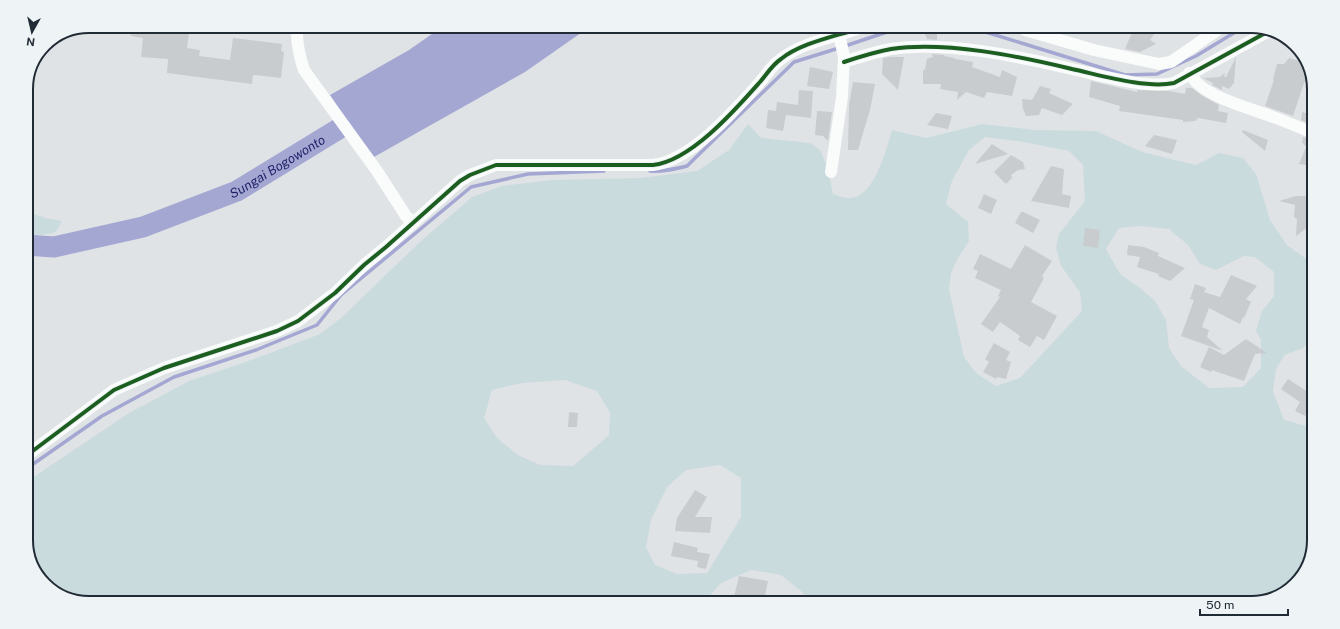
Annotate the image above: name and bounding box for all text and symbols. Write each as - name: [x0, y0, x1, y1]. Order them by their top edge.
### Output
- north arrow: [12, 12, 52, 52]
- text: N: [26, 35, 36, 48]
- water label: Sungai Bogowonto: [227, 132, 328, 201]
- scale bar: [1200, 591, 1288, 617]
- text: 50 m: [1206, 598, 1234, 612]

